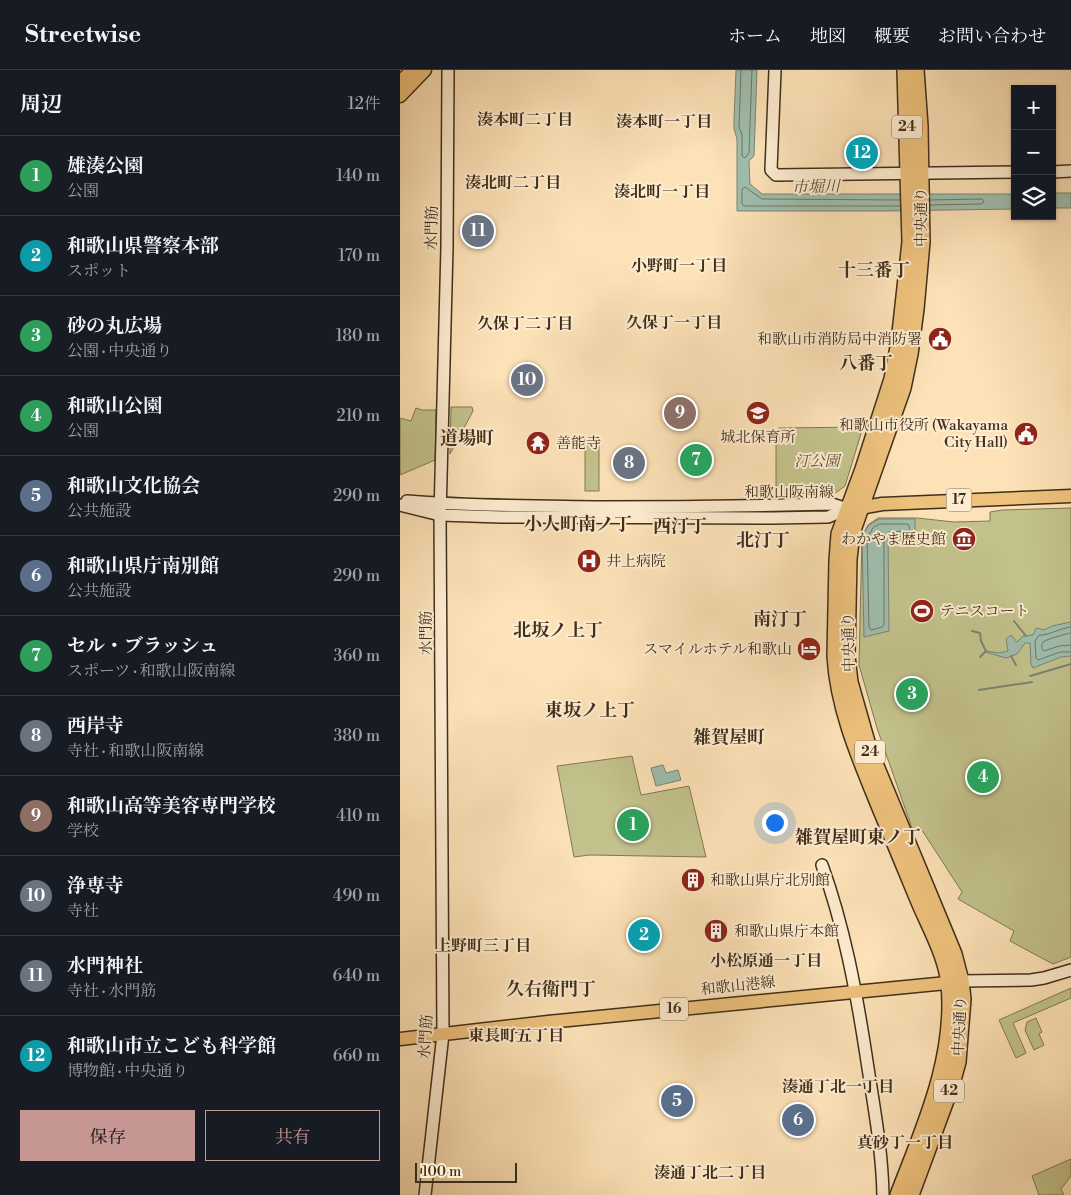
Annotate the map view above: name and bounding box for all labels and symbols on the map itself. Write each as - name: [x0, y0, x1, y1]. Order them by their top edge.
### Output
- district label: 湊本町二丁目: [477, 110, 573, 130]
- district label: 湊本町一丁目: [616, 112, 712, 132]
- road number: 24: [892, 116, 922, 138]
- pin: 12: [846, 134, 878, 172]
- district label: 湊北町二丁目: [465, 173, 561, 193]
- water label: 市堀川: [792, 177, 842, 197]
- district label: 湊北町一丁目: [614, 182, 710, 202]
- street label: 中央通り: [912, 187, 931, 247]
- street label: 水門筋: [422, 205, 442, 251]
- pin: 11: [462, 212, 494, 250]
- district label: 小野町一丁目: [631, 256, 727, 276]
- district label: 十三番丁: [838, 259, 910, 282]
- district label: 久保丁一丁目: [626, 313, 722, 333]
- district label: 久保丁二丁目: [477, 314, 573, 334]
- public building icon: 和歌山市消防局中消防署: [927, 326, 953, 352]
- place label: 和歌山市消防局中消防署: [757, 330, 922, 349]
- district label: 八番丁: [839, 352, 893, 375]
- pin: 10: [511, 361, 543, 399]
- pin: 9: [664, 394, 696, 432]
- school or university icon: 城北保育所: [745, 400, 771, 426]
- place label: 和歌山市役所 (Wakayama City Hall): [839, 416, 1008, 452]
- public building icon: 和歌山市役所 (Wakayama City Hall): [1013, 421, 1039, 447]
- district label: 道場町: [440, 427, 494, 450]
- place label: 城北保育所: [720, 428, 796, 447]
- temple icon: 善能寺: [525, 430, 551, 456]
- place label: 善能寺: [556, 434, 601, 453]
- pin: 7: [680, 441, 712, 479]
- pin: 8: [613, 444, 645, 482]
- park label: 汀公園: [794, 452, 842, 471]
- street label: 和歌山阪南線: [744, 483, 834, 502]
- road number: 17: [946, 488, 972, 512]
- district label: 小人町南ノ丁: [524, 513, 632, 536]
- district label: 西汀丁: [653, 515, 707, 538]
- museum icon: わかやま歴史館: [951, 526, 977, 552]
- district label: 北汀丁: [736, 529, 790, 552]
- place label: わかやま歴史館: [841, 530, 946, 549]
- hospital icon: 井上病院: [576, 548, 602, 574]
- place label: 井上病院: [606, 552, 666, 571]
- sports icon: テニスコート: [909, 598, 935, 624]
- place label: テニスコート: [940, 602, 1029, 621]
- district label: 南汀丁: [753, 608, 807, 631]
- street label: 水門筋: [417, 610, 436, 656]
- street label: 中央通り: [839, 612, 859, 672]
- district label: 北坂ノ上丁: [513, 619, 603, 642]
- hotel icon: スマイルホテル和歌山: [796, 636, 822, 662]
- place label: スマイルホテル和歌山: [643, 640, 792, 659]
- pin: 3: [896, 675, 928, 713]
- district label: 東坂ノ上丁: [545, 699, 635, 722]
- district label: 雑賀屋町: [693, 726, 765, 749]
- road number: 24: [855, 740, 885, 764]
- pin: 4: [967, 758, 999, 796]
- pin: 1: [617, 806, 649, 844]
- your location: [762, 810, 788, 836]
- district label: 雑賀屋町東ノ丁: [795, 826, 921, 849]
- building icon: 和歌山県庁北別館: [680, 867, 706, 893]
- place label: 和歌山県庁北別館: [710, 871, 830, 890]
- pin: 2: [628, 916, 660, 954]
- building icon: 和歌山県庁本館: [703, 918, 729, 944]
- place label: 和歌山県庁本館: [734, 922, 839, 941]
- district label: 上野町三丁目: [435, 936, 531, 956]
- district label: 小松原通一丁目: [710, 951, 822, 971]
- street label: 和歌山港線: [700, 973, 776, 999]
- district label: 久右衛門丁: [506, 978, 596, 1001]
- street label: 中央通り: [949, 996, 971, 1056]
- road number: 16: [660, 998, 688, 1021]
- street label: 水門筋: [415, 1014, 437, 1060]
- district label: 東長町五丁目: [468, 1026, 564, 1046]
- district label: 湊通丁北一丁目: [782, 1077, 894, 1097]
- road number: 42: [934, 1079, 964, 1102]
- pin: 5: [661, 1082, 693, 1120]
- pin: 6: [782, 1101, 814, 1139]
- district label: 真砂丁一丁目: [857, 1133, 953, 1153]
- scale bar: [415, 1160, 518, 1183]
- district label: 湊通丁北二丁目: [654, 1163, 766, 1183]

